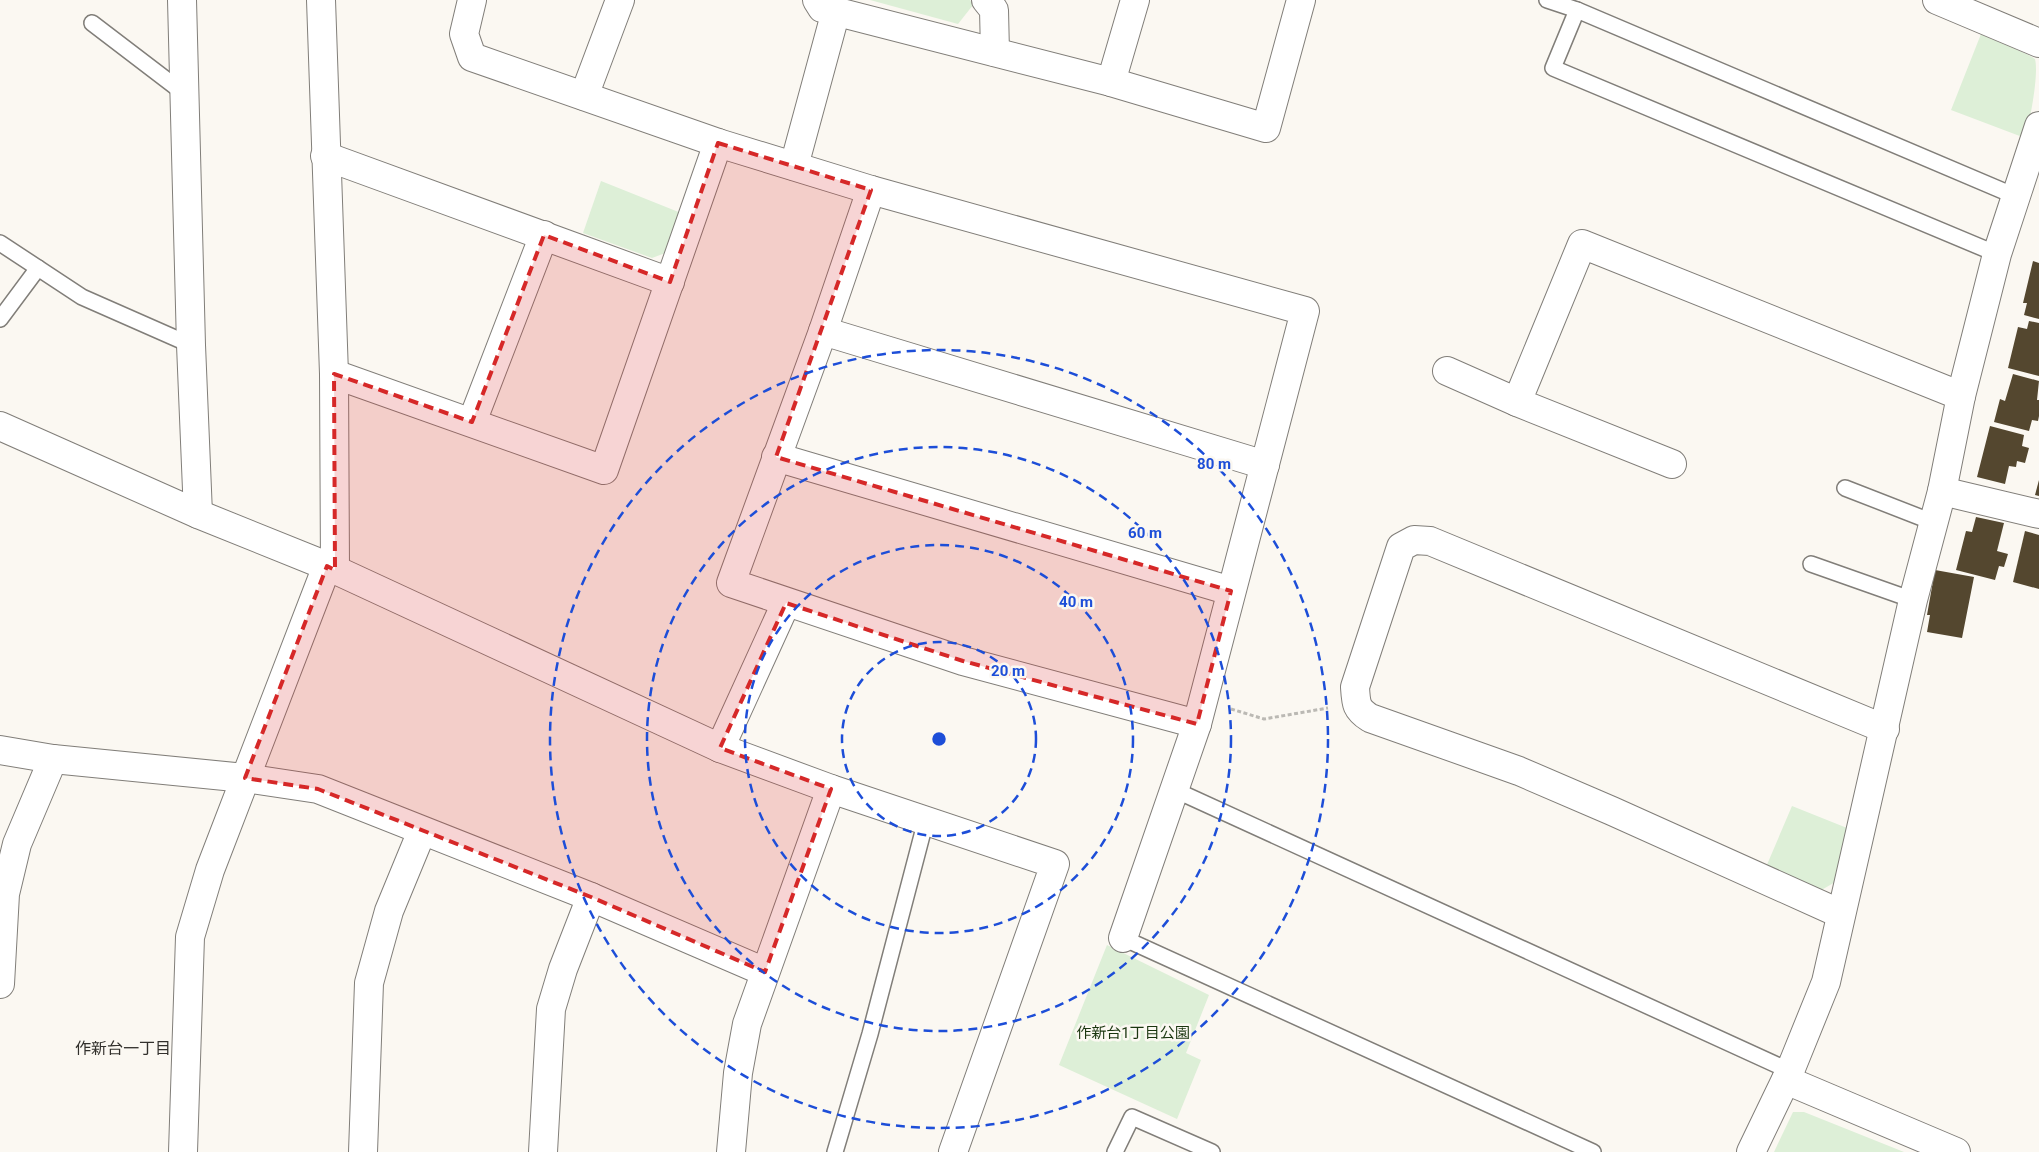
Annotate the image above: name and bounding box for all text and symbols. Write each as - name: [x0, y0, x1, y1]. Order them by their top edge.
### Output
- text: 80 m: [1197, 455, 1231, 473]
- text: 60 m: [1128, 524, 1162, 542]
- text: 40 m: [1059, 593, 1093, 611]
- text: 20 m: [991, 662, 1025, 680]
- centre of rings: [930, 730, 948, 748]
- park label: 作新台1丁目公園: [1076, 1024, 1190, 1042]
- district label: 作新台一丁目: [75, 1039, 171, 1058]

